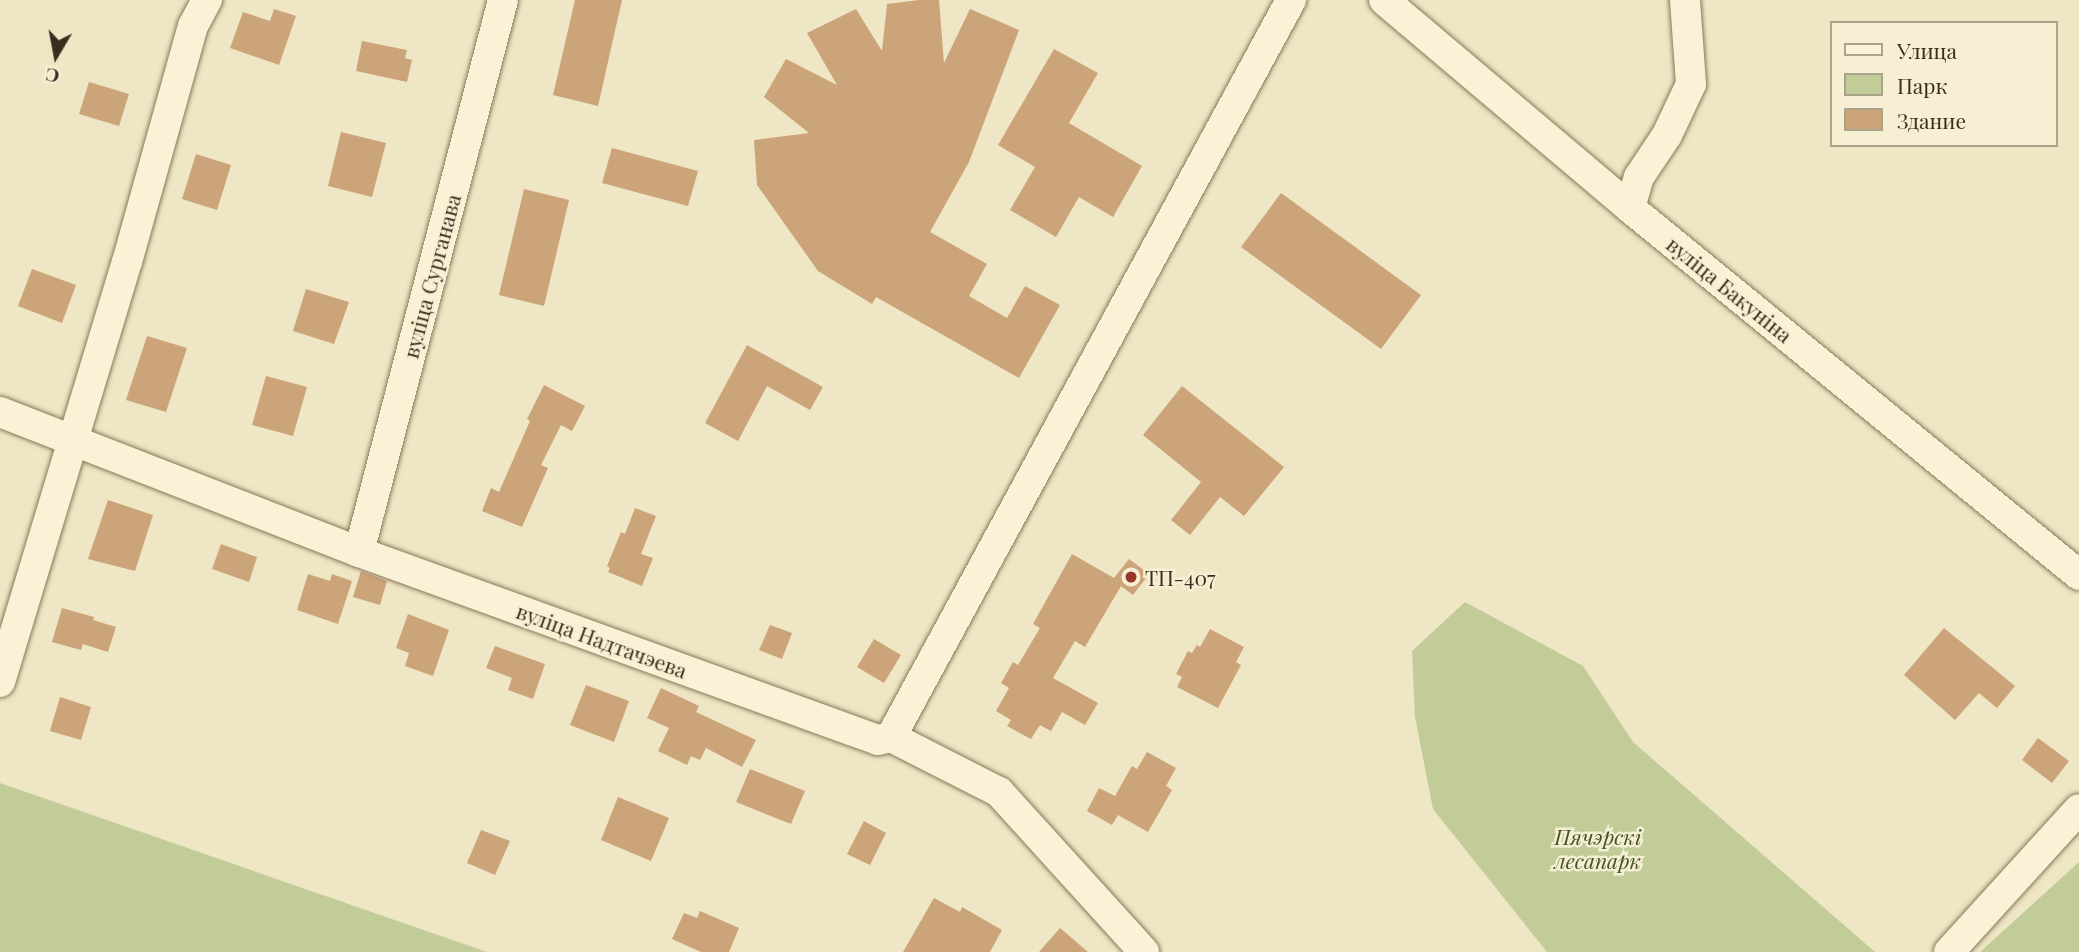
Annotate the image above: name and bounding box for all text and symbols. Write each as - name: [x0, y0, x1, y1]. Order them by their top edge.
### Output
- north arrow: [21, 21, 91, 91]
- legend: [1830, 21, 2058, 147]
- text: Улица: [1897, 36, 1957, 64]
- text: С: [43, 63, 61, 91]
- text: Парк: [1897, 71, 1947, 99]
- text: Здание: [1897, 106, 1966, 134]
- street label: вуліца Сурганава: [397, 191, 465, 361]
- street label: вуліца Бакуніна: [1662, 231, 1798, 347]
- place label: ТП-407: [1145, 564, 1216, 590]
- marker: ТП-407: [1123, 569, 1139, 585]
- street label: вуліца Надтачэева: [513, 597, 691, 683]
- park label: Пячэрскі лесапарк: [1555, 823, 1641, 873]

